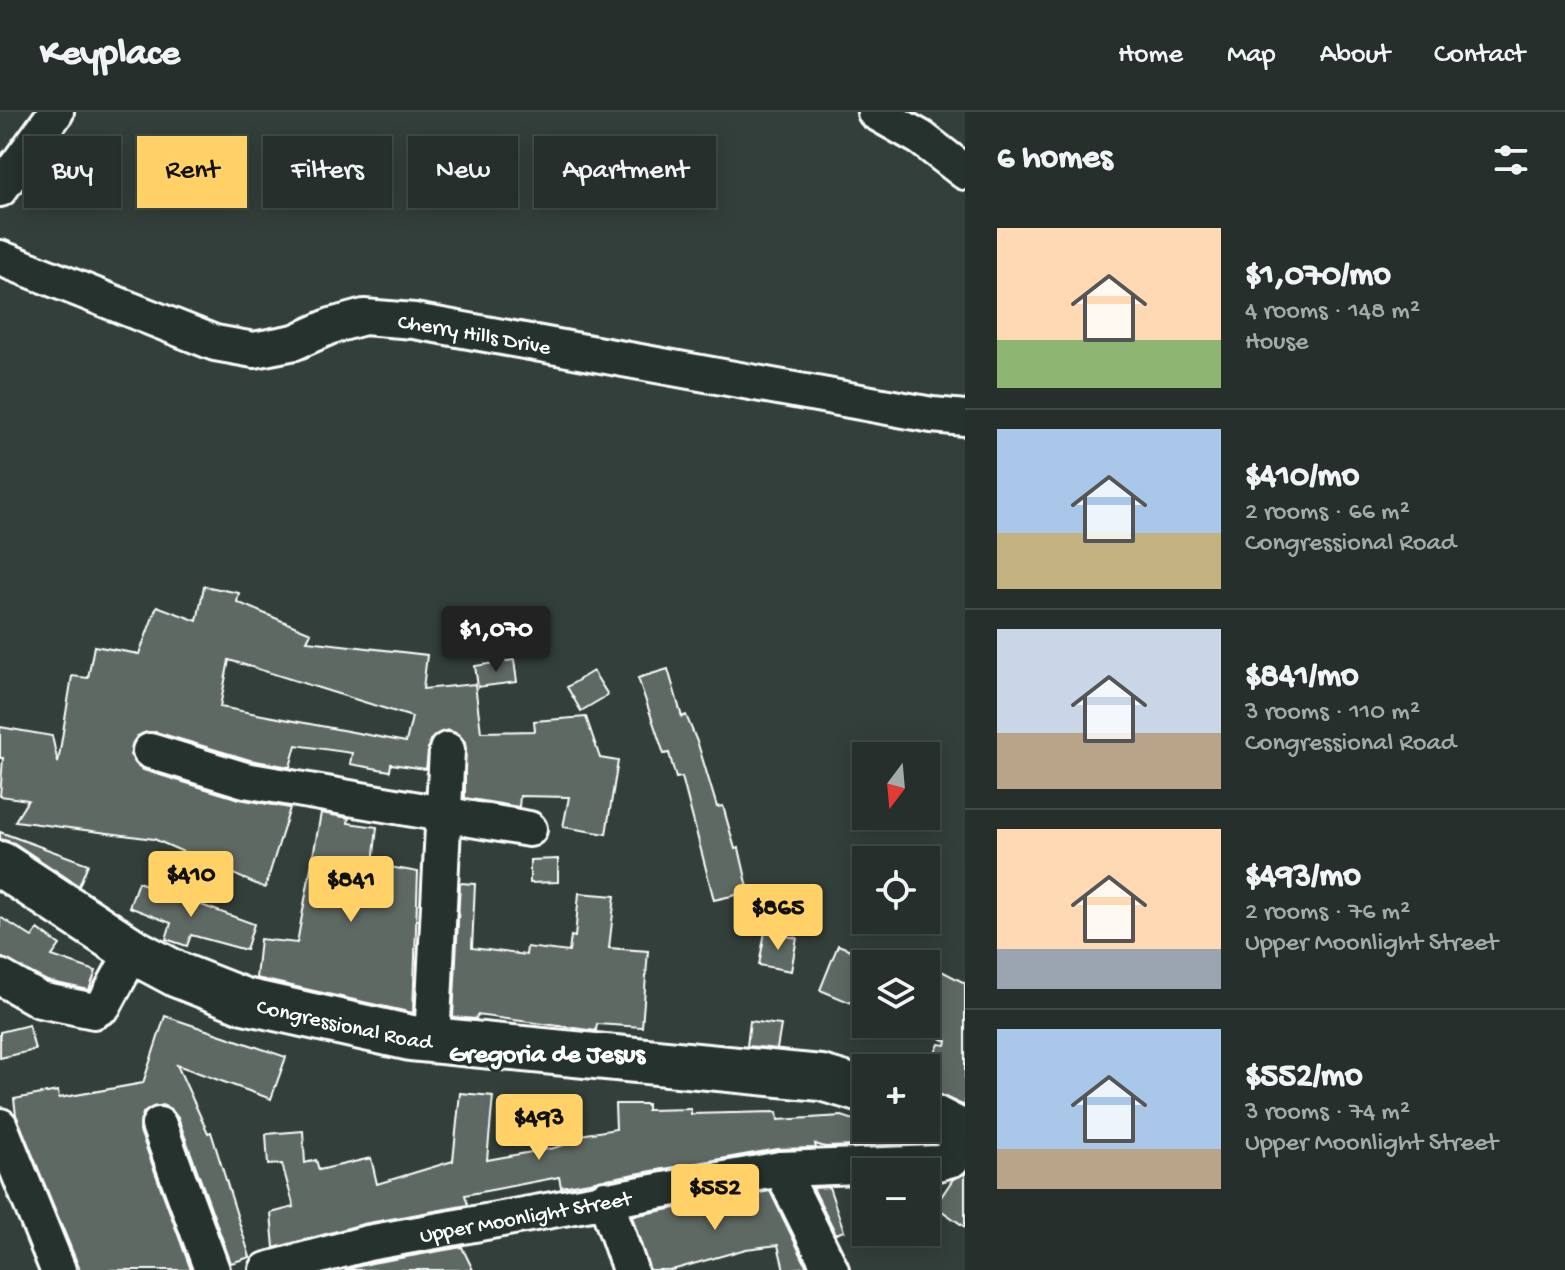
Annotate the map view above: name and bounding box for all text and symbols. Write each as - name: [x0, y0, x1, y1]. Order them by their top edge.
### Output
- text: Keyplace: [40, 33, 180, 77]
- text: Home: [1118, 39, 1183, 72]
- text: Map: [1227, 39, 1276, 72]
- text: About: [1320, 39, 1390, 72]
- text: Contact: [1434, 39, 1525, 72]
- chip: Buy: [24, 136, 121, 208]
- chip: Rent: [137, 136, 247, 208]
- chip: Filters: [263, 136, 392, 208]
- chip: New: [408, 136, 518, 208]
- chip: Apartment: [534, 136, 716, 208]
- icon: filters: [1489, 138, 1533, 182]
- text: 6 homes: [997, 140, 1112, 180]
- text: $1,070/mo: [1245, 257, 1391, 297]
- icon: home: [1061, 260, 1157, 356]
- text: 4 rooms · 148 m²: [1245, 297, 1420, 328]
- street label: Cherry Hills Drive: [397, 311, 553, 363]
- text: House: [1245, 328, 1309, 359]
- text: $410/mo: [1245, 458, 1359, 498]
- icon: home: [1061, 461, 1157, 557]
- text: 2 rooms · 66 m²: [1245, 498, 1410, 529]
- text: Congressional Road: [1245, 529, 1456, 560]
- pin: $1,070: [431, 606, 561, 674]
- text: $1,070: [459, 616, 533, 647]
- text: $841/mo: [1245, 658, 1359, 698]
- icon: home: [1061, 661, 1157, 757]
- text: 3 rooms · 110 m²: [1245, 698, 1420, 729]
- text: Congressional Road: [1245, 729, 1456, 760]
- north arrow: [852, 742, 940, 830]
- map controls: [852, 742, 940, 1246]
- button: locate: [852, 846, 940, 934]
- pin: $410: [144, 851, 238, 919]
- pin: $841: [304, 856, 398, 924]
- text: $493/mo: [1245, 858, 1361, 898]
- text: $410: [166, 861, 216, 892]
- icon: home: [1061, 861, 1157, 957]
- text: $841: [327, 866, 375, 897]
- pin: $865: [731, 884, 825, 952]
- text: $865: [752, 894, 804, 925]
- text: 2 rooms · 76 m²: [1245, 898, 1410, 929]
- text: Upper Moonlight Street: [1245, 929, 1498, 960]
- button: layers: [852, 950, 940, 1038]
- street label: Congressional Road: [254, 995, 435, 1057]
- district label: Gregoria de Jesus: [449, 1041, 646, 1072]
- button: +: [852, 1054, 940, 1142]
- text: $552/mo: [1245, 1058, 1363, 1098]
- icon: home: [1061, 1061, 1157, 1157]
- pin: $493: [492, 1094, 586, 1162]
- text: 3 rooms · 74 m²: [1245, 1098, 1410, 1129]
- text: $493: [514, 1104, 564, 1135]
- text: Upper Moonlight Street: [1245, 1129, 1498, 1160]
- button: −: [852, 1158, 940, 1246]
- pin: $552: [668, 1164, 762, 1232]
- text: $552: [689, 1174, 741, 1205]
- street label: Upper Moonlight Street: [418, 1187, 635, 1250]

